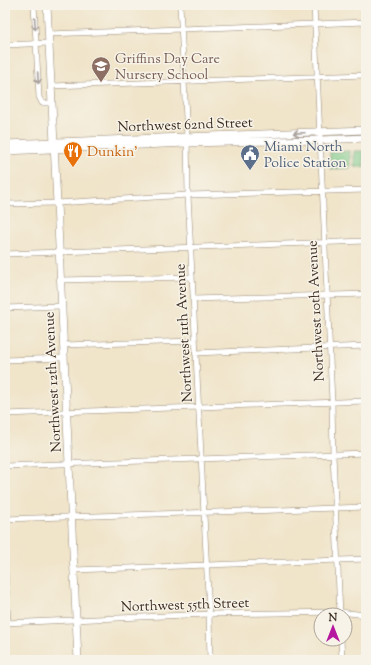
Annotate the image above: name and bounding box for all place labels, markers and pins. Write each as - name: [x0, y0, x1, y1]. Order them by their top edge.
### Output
- place label: Griffins Day Care Nursery School: [115, 50, 220, 86]
- school or university icon: Griffins Day Care Nursery School: [90, 55, 112, 83]
- place label: Miami North Police Station: [264, 138, 347, 174]
- restaurant icon: Dunkin': [62, 140, 84, 168]
- place label: Dunkin': [87, 143, 138, 163]
- public building icon: Miami North Police Station: [239, 143, 261, 171]

